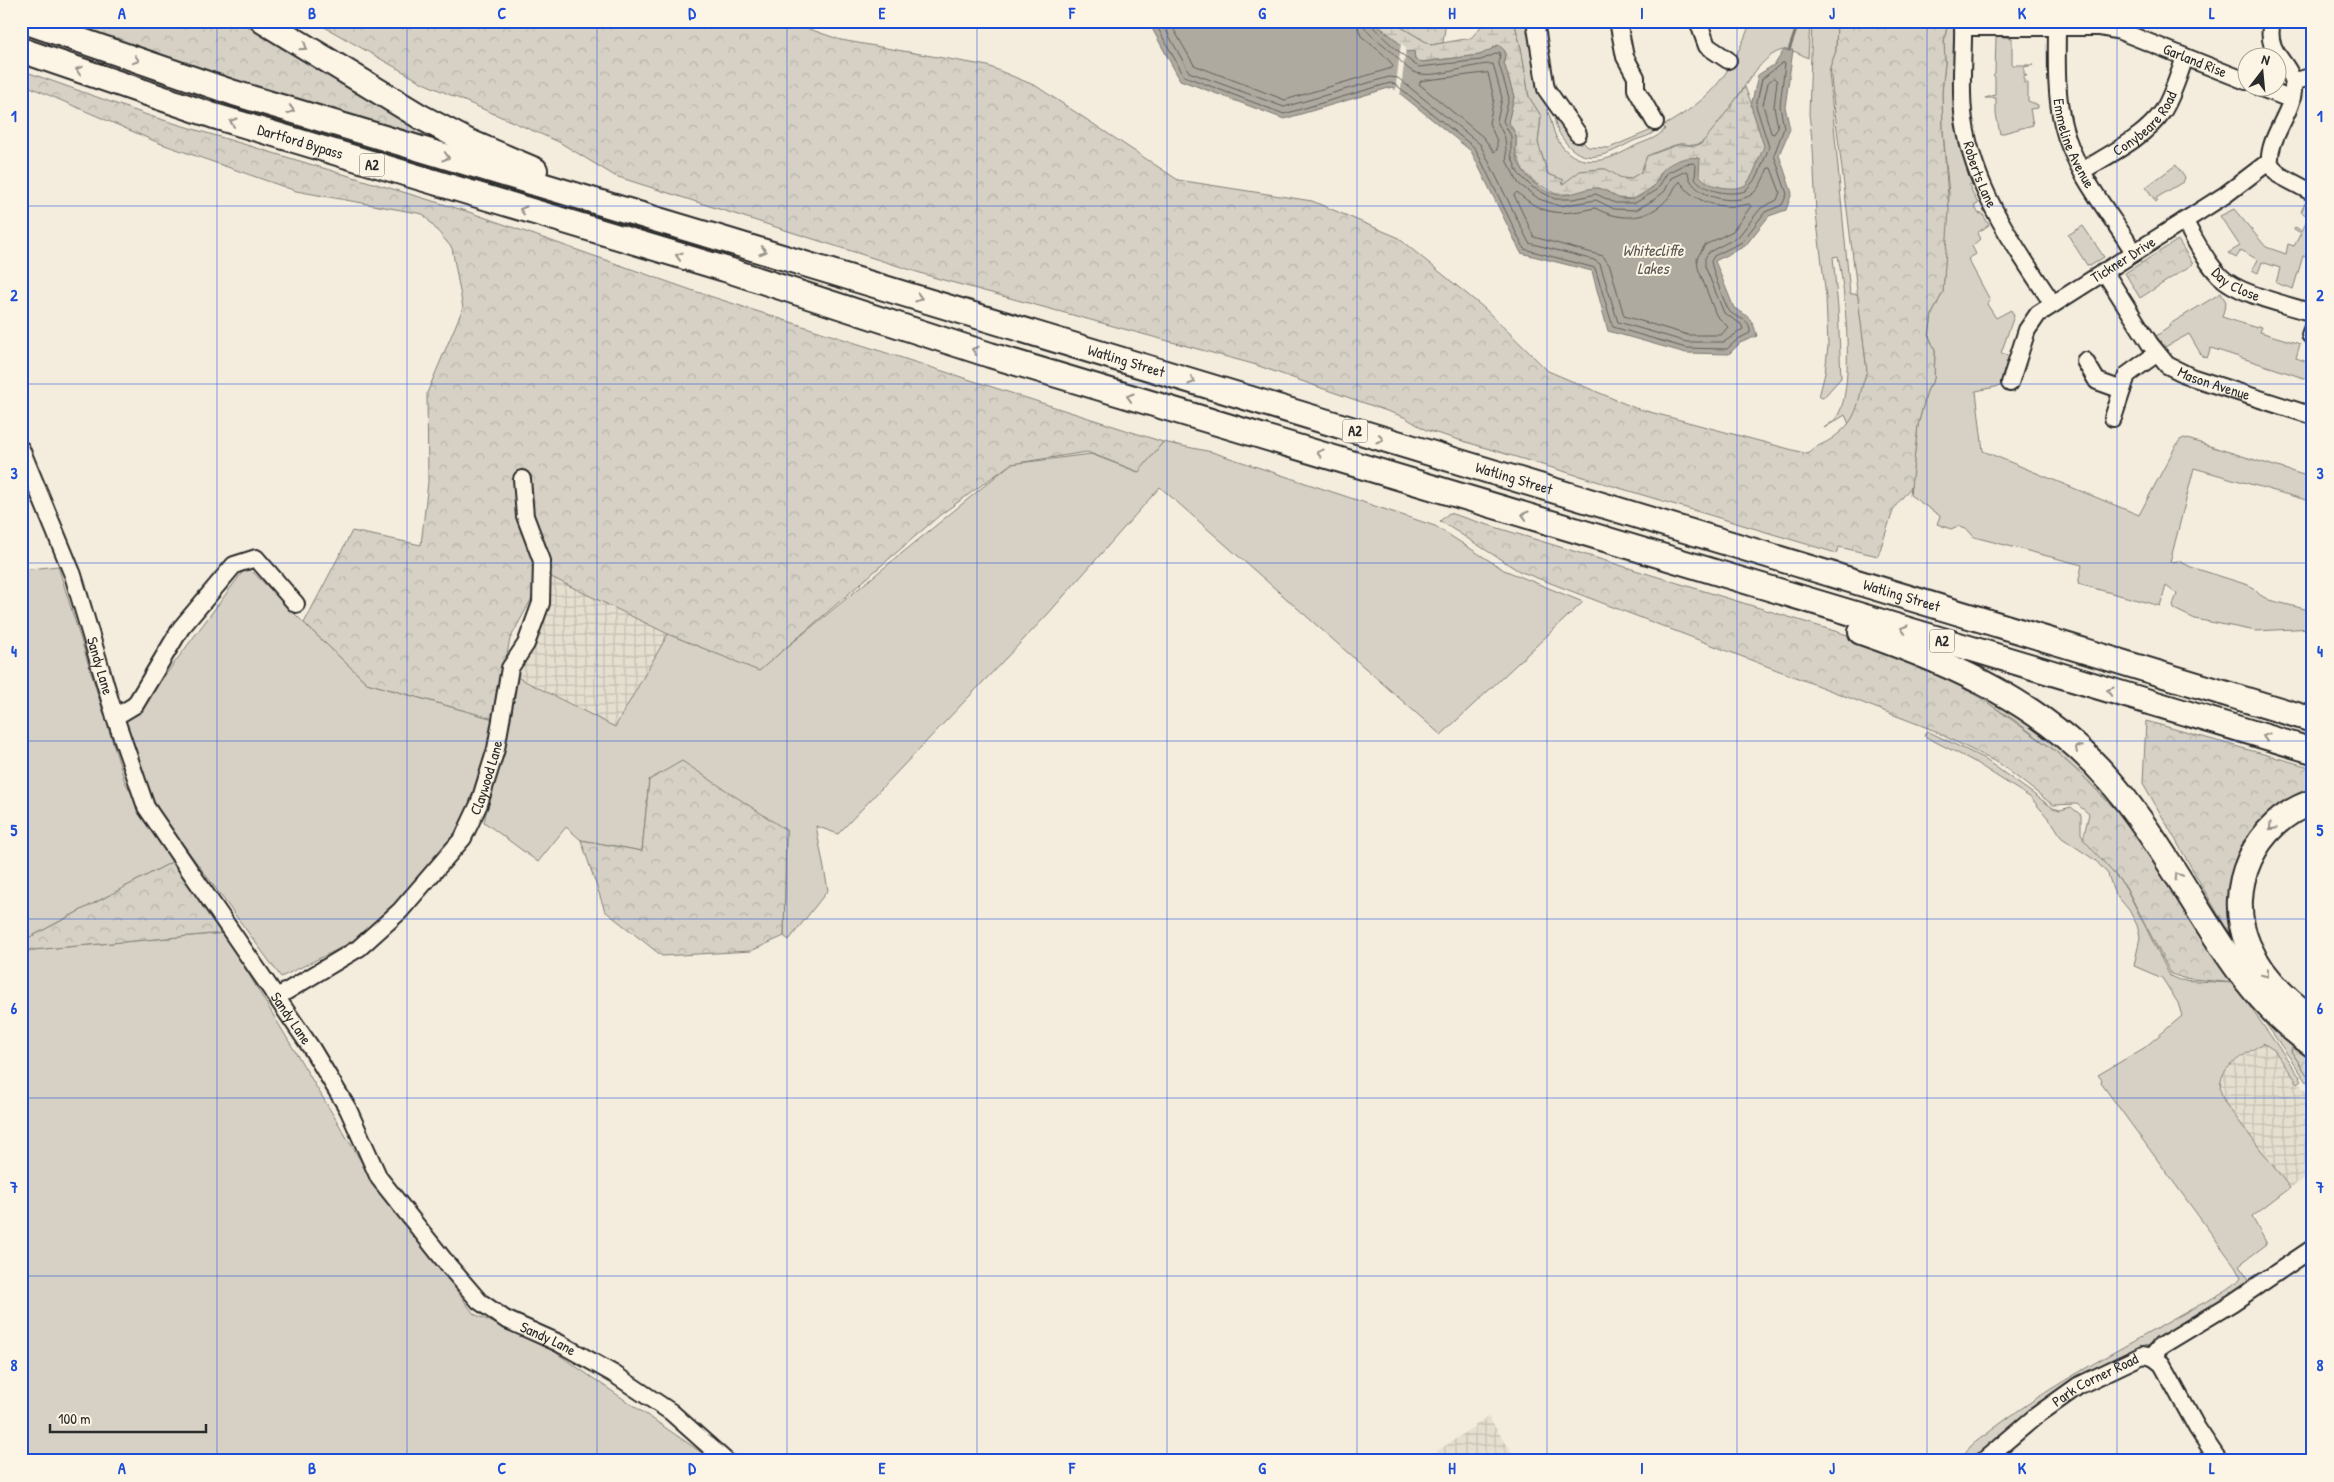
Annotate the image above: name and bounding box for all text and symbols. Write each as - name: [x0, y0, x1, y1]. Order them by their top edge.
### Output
- text: A: [118, 2, 126, 24]
- text: B: [308, 2, 316, 24]
- text: C: [498, 2, 507, 24]
- text: D: [688, 2, 696, 24]
- text: E: [878, 2, 886, 24]
- text: F: [1068, 2, 1076, 24]
- text: G: [1258, 2, 1266, 24]
- text: H: [1448, 2, 1456, 24]
- text: I: [1640, 2, 1644, 24]
- text: J: [1829, 2, 1835, 24]
- text: K: [2018, 2, 2027, 24]
- text: L: [2209, 2, 2215, 24]
- street label: Garland Rise: [2160, 38, 2230, 82]
- one-way arrow: [299, 41, 308, 51]
- north arrow: [2236, 48, 2286, 98]
- text: N: [2260, 49, 2272, 69]
- one-way arrow: [132, 54, 140, 64]
- one-way arrow: [76, 66, 84, 76]
- street label: Conybeare Road: [2108, 88, 2182, 161]
- street label: Emmeline Avenue: [2049, 97, 2100, 192]
- one-way arrow: [286, 104, 295, 114]
- text: 1: [11, 105, 17, 127]
- text: 1: [2317, 105, 2323, 127]
- one-way arrow: [230, 118, 238, 128]
- street label: Dartford Bypass: [255, 119, 346, 164]
- street label: Roberts Lane: [1958, 139, 2002, 211]
- one-way arrow: [442, 152, 450, 162]
- road number: A2: [360, 154, 384, 176]
- one-way arrow: [519, 205, 527, 215]
- street label: Tickner Drive: [2087, 231, 2159, 288]
- water label: Whitecliffe Lakes: [1623, 239, 1684, 279]
- one-way arrow: [759, 246, 767, 256]
- one-way arrow: [675, 251, 683, 261]
- street label: Day Close: [2207, 263, 2263, 306]
- text: 2: [10, 284, 18, 306]
- text: 2: [2316, 284, 2324, 306]
- one-way arrow: [914, 292, 923, 302]
- street label: Watling Street: [1085, 339, 1168, 383]
- one-way arrow: [971, 346, 979, 356]
- street label: Mason Avenue: [2174, 361, 2253, 405]
- one-way arrow: [1187, 375, 1195, 385]
- one-way arrow: [1127, 392, 1135, 402]
- road number: A2: [1342, 420, 1368, 442]
- one-way arrow: [1376, 433, 1384, 443]
- one-way arrow: [1316, 449, 1324, 459]
- street label: Watling Street: [1473, 456, 1556, 500]
- text: 3: [10, 462, 18, 484]
- text: 3: [2316, 462, 2324, 484]
- one-way arrow: [1522, 511, 1530, 521]
- street label: Watling Street: [1861, 574, 1944, 617]
- one-way arrow: [1901, 625, 1909, 635]
- road number: A2: [1930, 630, 1954, 652]
- street label: Sandy Lane: [82, 634, 119, 697]
- text: 4: [11, 640, 17, 662]
- text: 4: [2317, 640, 2323, 662]
- one-way arrow: [2107, 686, 2115, 696]
- one-way arrow: [2262, 732, 2271, 742]
- street label: Claywood Lane: [464, 739, 507, 818]
- one-way arrow: [2074, 745, 2083, 754]
- text: 5: [11, 819, 18, 841]
- text: 5: [2317, 819, 2324, 841]
- one-way arrow: [2269, 821, 2278, 830]
- one-way arrow: [2174, 872, 2184, 881]
- one-way arrow: [2261, 968, 2269, 977]
- street label: Sandy Lane: [266, 988, 317, 1049]
- text: 6: [11, 997, 18, 1019]
- text: 6: [2317, 997, 2324, 1019]
- text: 7: [9, 1176, 18, 1198]
- text: 7: [2315, 1176, 2324, 1198]
- street label: Sandy Lane: [517, 1316, 580, 1360]
- street label: Park Corner Road: [2047, 1348, 2142, 1411]
- text: 8: [11, 1354, 18, 1376]
- text: 8: [2317, 1354, 2324, 1376]
- scale bar: [50, 1402, 206, 1434]
- text: 100 m: [58, 1408, 91, 1429]
- text: A: [118, 1457, 126, 1479]
- text: B: [308, 1457, 316, 1479]
- text: C: [498, 1457, 507, 1479]
- text: D: [688, 1457, 696, 1479]
- text: E: [878, 1457, 886, 1479]
- text: F: [1068, 1457, 1076, 1479]
- text: G: [1258, 1457, 1266, 1479]
- text: H: [1448, 1457, 1456, 1479]
- text: I: [1640, 1457, 1644, 1479]
- text: J: [1829, 1457, 1835, 1479]
- text: K: [2018, 1457, 2027, 1479]
- text: L: [2209, 1457, 2215, 1479]

